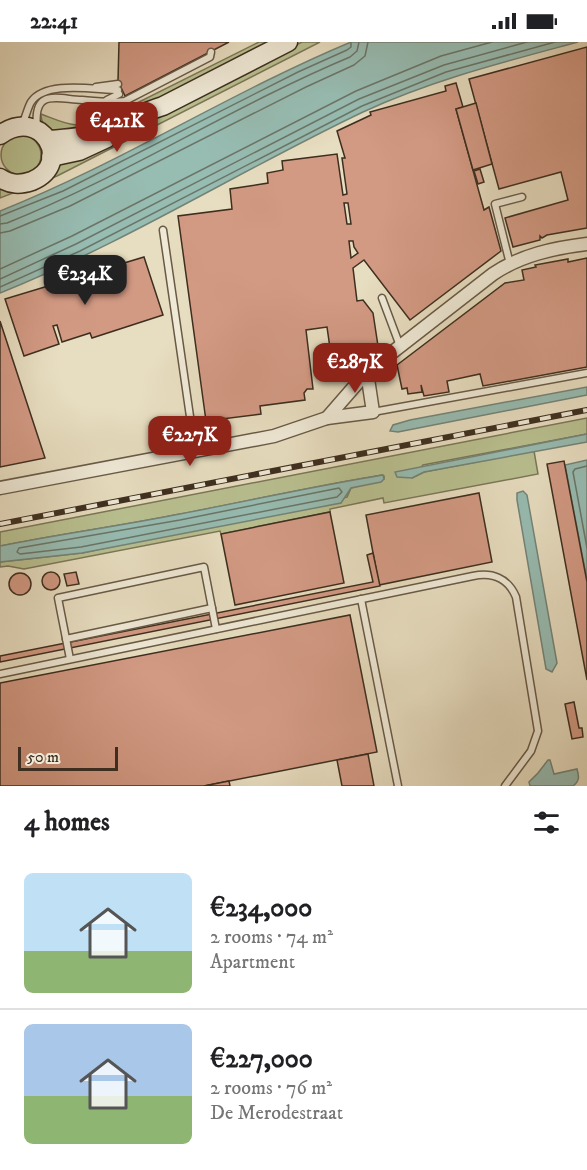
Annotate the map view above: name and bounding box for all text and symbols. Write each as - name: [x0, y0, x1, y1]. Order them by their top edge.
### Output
- text: 22:41: [30, 8, 78, 35]
- pin: €421K: [75, 102, 159, 153]
- text: €421K: [90, 109, 144, 134]
- pin: €234K: [43, 255, 127, 306]
- text: €234K: [58, 262, 112, 287]
- pin: €287K: [313, 343, 397, 394]
- text: €287K: [327, 350, 383, 375]
- pin: €227K: [148, 416, 232, 467]
- text: €227K: [162, 423, 218, 448]
- scale bar: [18, 744, 118, 772]
- text: 50 m: [27, 747, 59, 767]
- text: 4 homes: [24, 806, 110, 839]
- icon: filters: [530, 806, 563, 839]
- text: €234,000: [210, 892, 312, 925]
- icon: home: [72, 897, 144, 969]
- text: 2 rooms · 74 m²: [210, 925, 333, 950]
- text: Apartment: [210, 950, 295, 975]
- text: €227,000: [210, 1043, 313, 1076]
- icon: home: [72, 1048, 144, 1120]
- text: 2 rooms · 76 m²: [210, 1076, 332, 1101]
- text: De Merodestraat: [210, 1101, 343, 1126]

